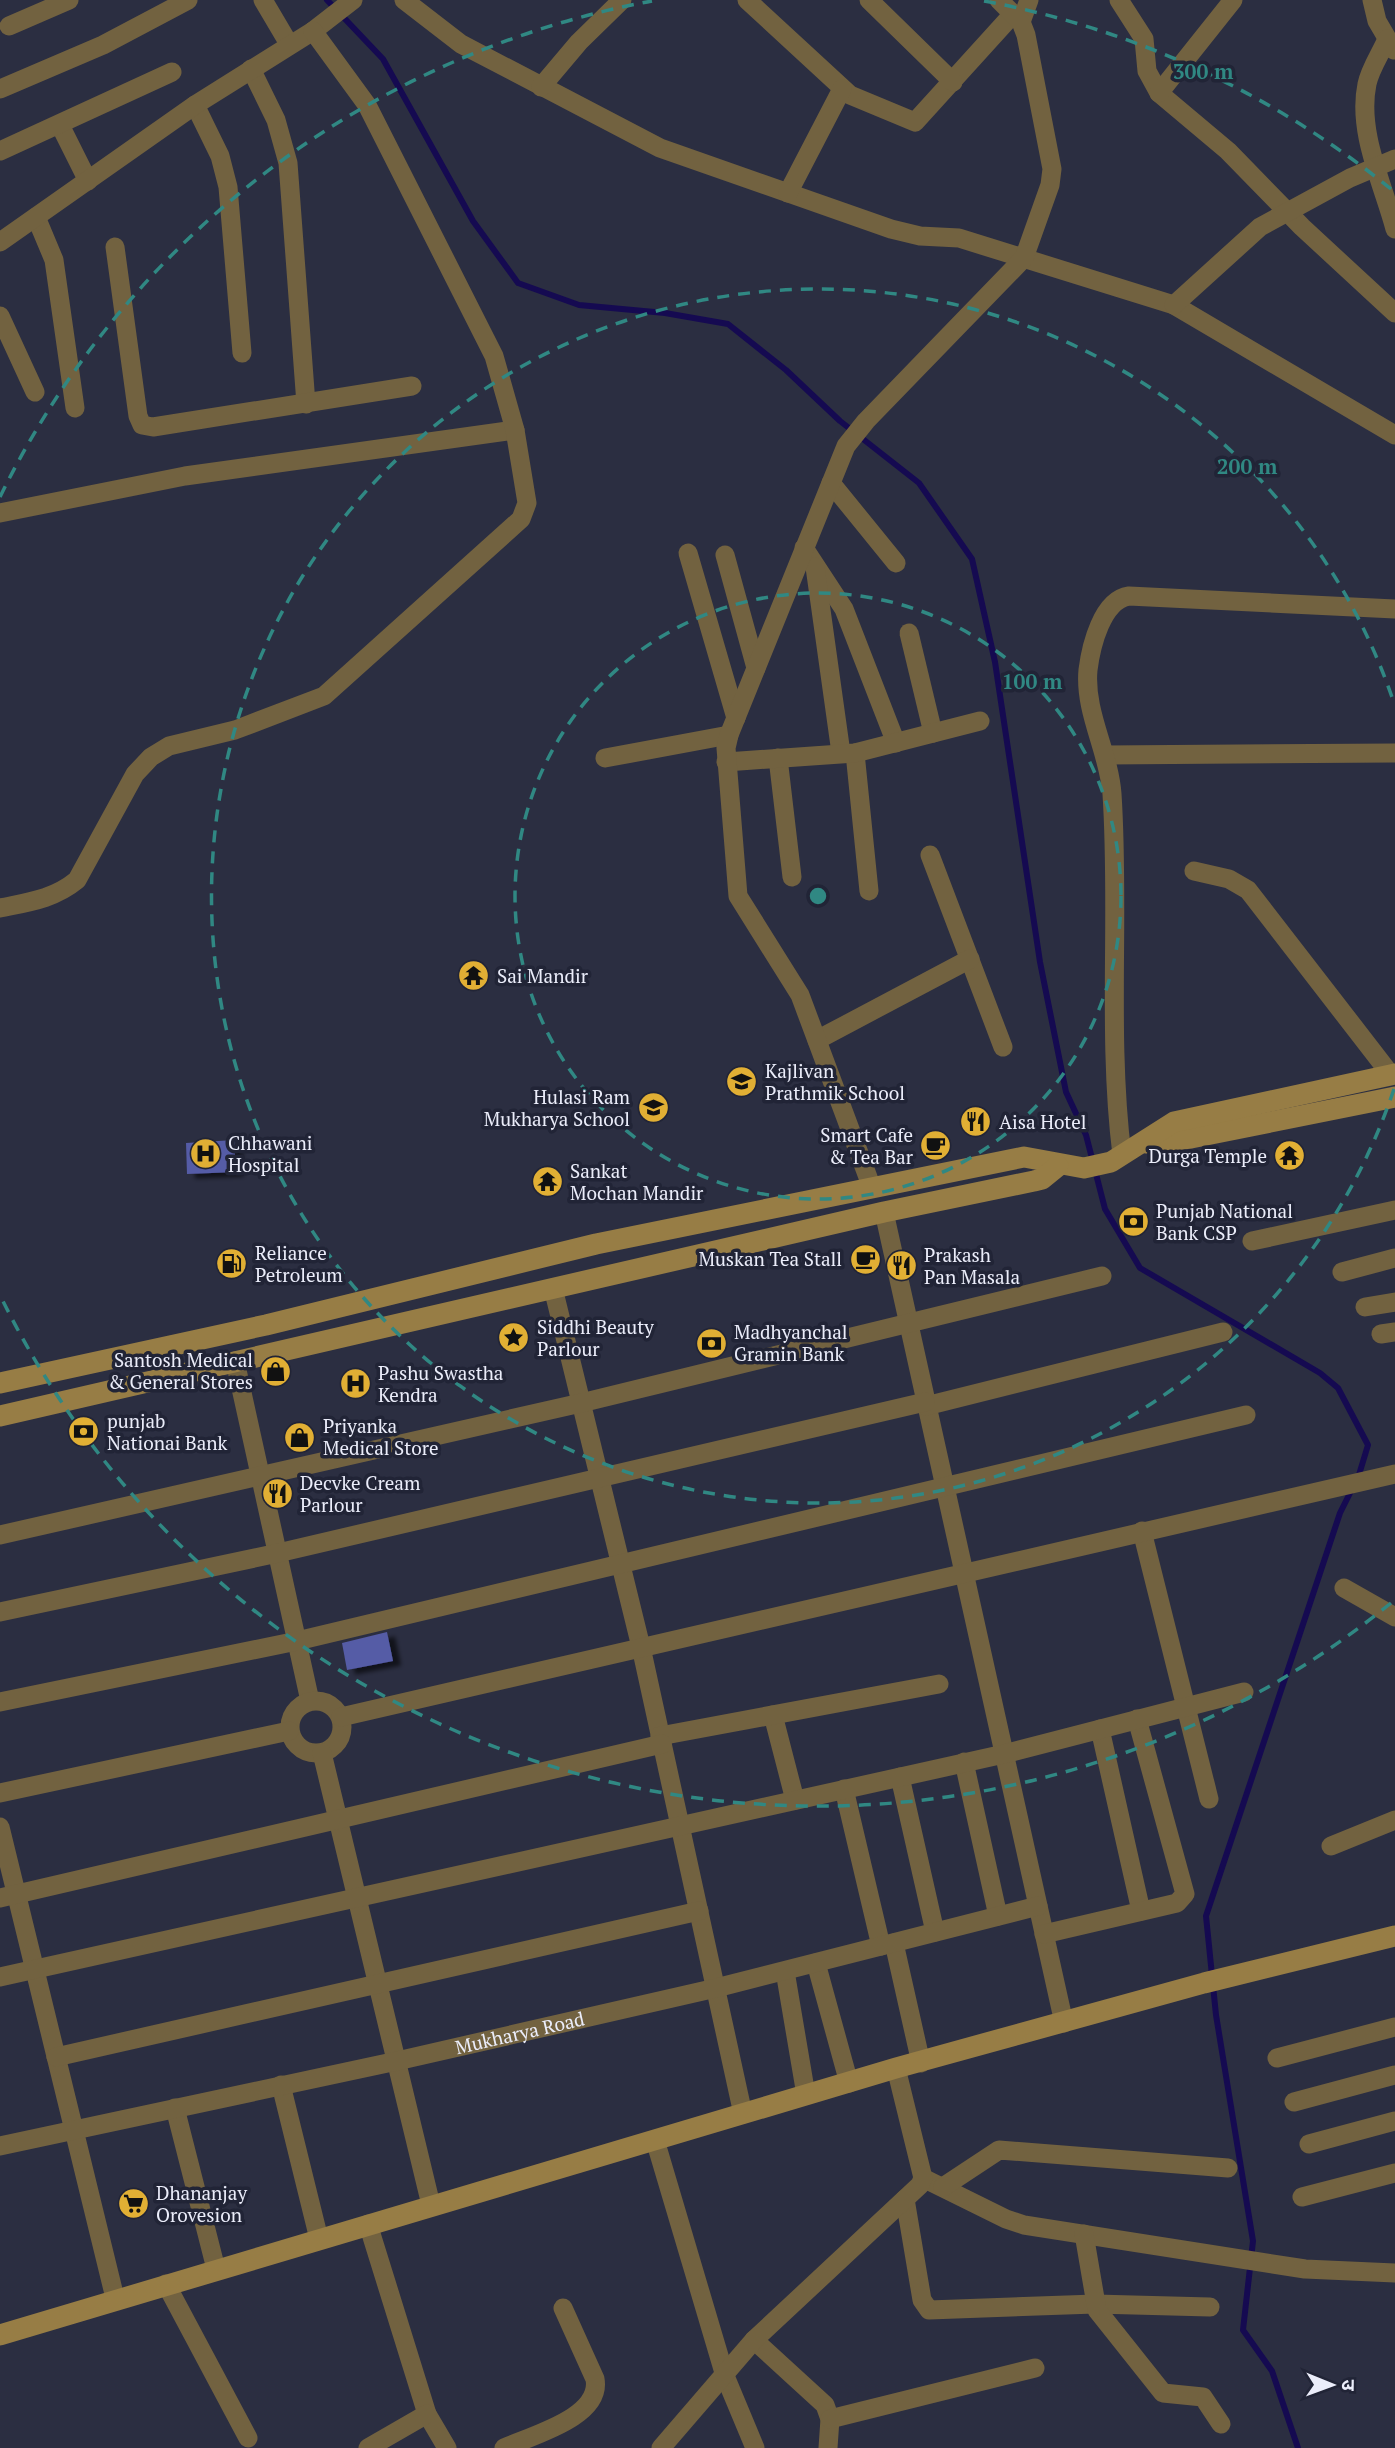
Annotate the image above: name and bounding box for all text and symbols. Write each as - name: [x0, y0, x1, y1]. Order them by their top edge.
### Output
- text: 300 m: [1173, 57, 1234, 85]
- text: 200 m: [1217, 452, 1278, 480]
- text: 100 m: [1002, 667, 1063, 695]
- centre of rings: [806, 884, 830, 908]
- temple icon: Sai Mandir: [457, 959, 491, 993]
- place label: Sai Mandir: [497, 963, 589, 988]
- place label: Kajlivan Prathmik School: [765, 1058, 905, 1105]
- school or university icon: Kajlivan Prathmik School: [725, 1065, 759, 1099]
- place label: Hulasi Ram Mukharya School: [484, 1084, 631, 1131]
- school or university icon: Hulasi Ram Mukharya School: [636, 1091, 670, 1125]
- restaurant icon: Aisa Hotel: [959, 1105, 993, 1139]
- place label: Aisa Hotel: [999, 1109, 1087, 1134]
- place label: Smart Cafe & Tea Bar: [820, 1122, 914, 1169]
- cafe icon: Smart Cafe & Tea Bar: [919, 1129, 953, 1163]
- place label: Chhawani Hospital: [228, 1130, 313, 1177]
- hospital icon: Chhawani Hospital: [188, 1137, 222, 1171]
- temple icon: Durga Temple: [1273, 1139, 1307, 1173]
- place label: Durga Temple: [1149, 1143, 1267, 1168]
- place label: Sankat Mochan Mandir: [570, 1158, 704, 1205]
- temple icon: Sankat Mochan Mandir: [530, 1165, 564, 1199]
- place label: Punjab National Bank CSP: [1156, 1198, 1293, 1245]
- bank icon: Punjab National Bank CSP: [1116, 1205, 1150, 1239]
- place label: Reliance Petroleum: [255, 1240, 343, 1287]
- cafe icon: Muskan Tea Stall: [848, 1242, 882, 1276]
- place label: Prakash Pan Masala: [924, 1242, 1020, 1289]
- place label: Muskan Tea Stall: [698, 1246, 842, 1271]
- fuel station icon: Reliance Petroleum: [215, 1247, 249, 1281]
- restaurant icon: Prakash Pan Masala: [884, 1249, 918, 1283]
- place label: Siddhi Beauty Parlour: [537, 1314, 654, 1361]
- place label: Madhyanchal Gramin Bank: [734, 1319, 848, 1366]
- place icon: Siddhi Beauty Parlour: [497, 1321, 531, 1355]
- bank icon: Madhyanchal Gramin Bank: [694, 1326, 728, 1360]
- place label: Santosh Medical & General Stores: [108, 1347, 253, 1394]
- shop icon: Santosh Medical & General Stores: [259, 1354, 293, 1388]
- place label: Pashu Swastha Kendra: [378, 1360, 504, 1407]
- hospital icon: Pashu Swastha Kendra: [338, 1367, 372, 1401]
- place label: punjab Nationai Bank: [107, 1408, 228, 1455]
- place label: Priyanka Medical Store: [323, 1413, 439, 1460]
- bank icon: punjab Nationai Bank: [67, 1415, 101, 1449]
- shop icon: Priyanka Medical Store: [283, 1420, 317, 1454]
- place label: Decvke Cream Parlour: [300, 1470, 421, 1517]
- restaurant icon: Decvke Cream Parlour: [260, 1477, 294, 1511]
- street label: Mukharya Road: [453, 2005, 587, 2059]
- place label: Dhananjay Orovesion: [156, 2180, 247, 2227]
- supermarket icon: Dhananjay Orovesion: [116, 2187, 150, 2221]
- north arrow: [1297, 2350, 1367, 2420]
- text: उ: [1337, 2380, 1362, 2392]

